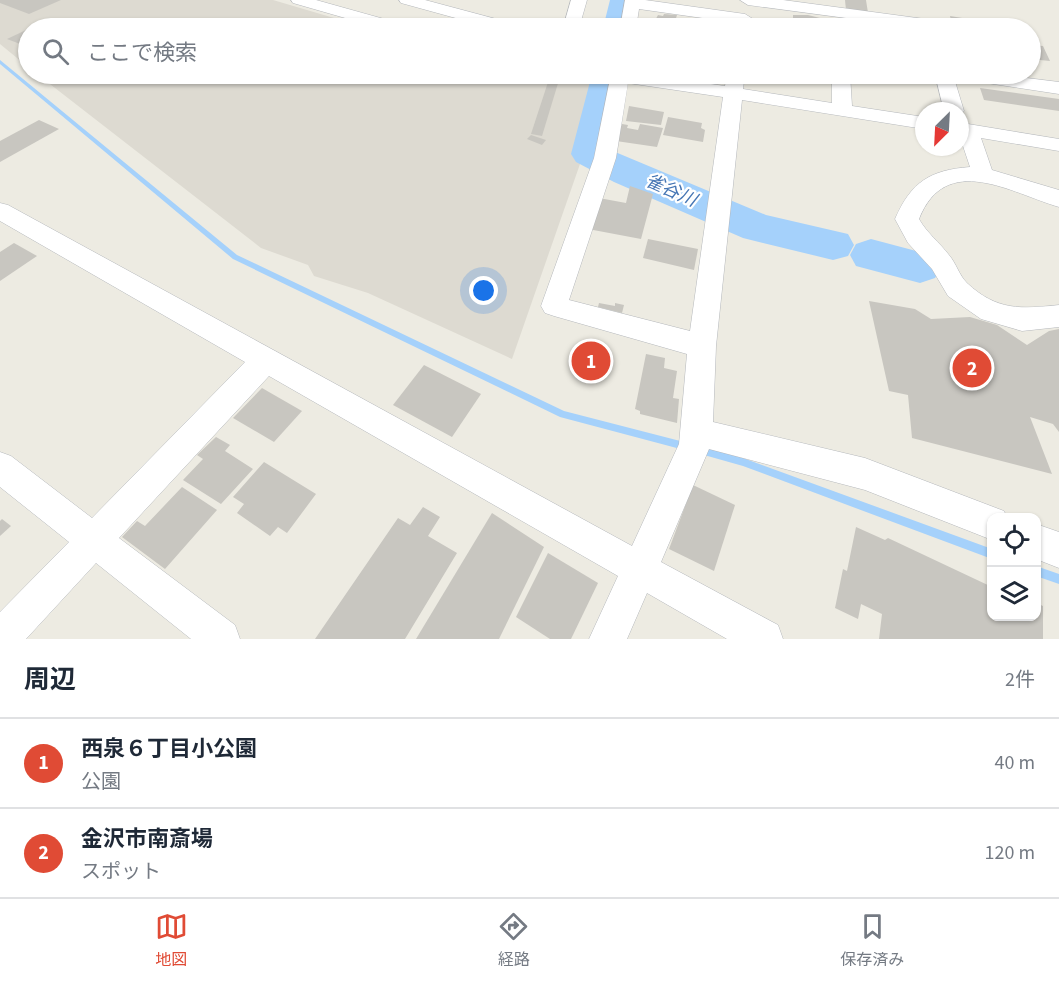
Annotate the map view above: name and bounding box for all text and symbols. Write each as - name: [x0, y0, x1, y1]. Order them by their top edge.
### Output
- search box: [18, 18, 1041, 84]
- icon: search: [39, 35, 72, 68]
- text: ここで検索: [87, 37, 197, 69]
- north arrow: [915, 102, 969, 156]
- water label: 雀谷川: [641, 168, 702, 214]
- your location: [469, 276, 498, 305]
- pin: 1: [572, 338, 610, 384]
- pin: 2: [952, 346, 992, 391]
- map controls: [987, 513, 1041, 621]
- button: locate: [987, 513, 1041, 567]
- button: layers: [987, 567, 1041, 621]
- text: 周辺: [24, 661, 76, 698]
- text: 2件: [1005, 666, 1035, 694]
- text: 西泉６丁目小公園: [81, 733, 257, 765]
- text: 1: [38, 749, 49, 777]
- text: 40 m: [995, 749, 1035, 777]
- text: 公園: [81, 768, 121, 796]
- text: 金沢市南斎場: [81, 823, 213, 855]
- text: 2: [38, 839, 49, 867]
- text: 120 m: [985, 839, 1035, 867]
- text: スポット: [81, 858, 161, 886]
- tab: 地図: [155, 910, 188, 971]
- tab: 経路: [497, 910, 530, 971]
- tab: 保存済み: [840, 910, 904, 971]

